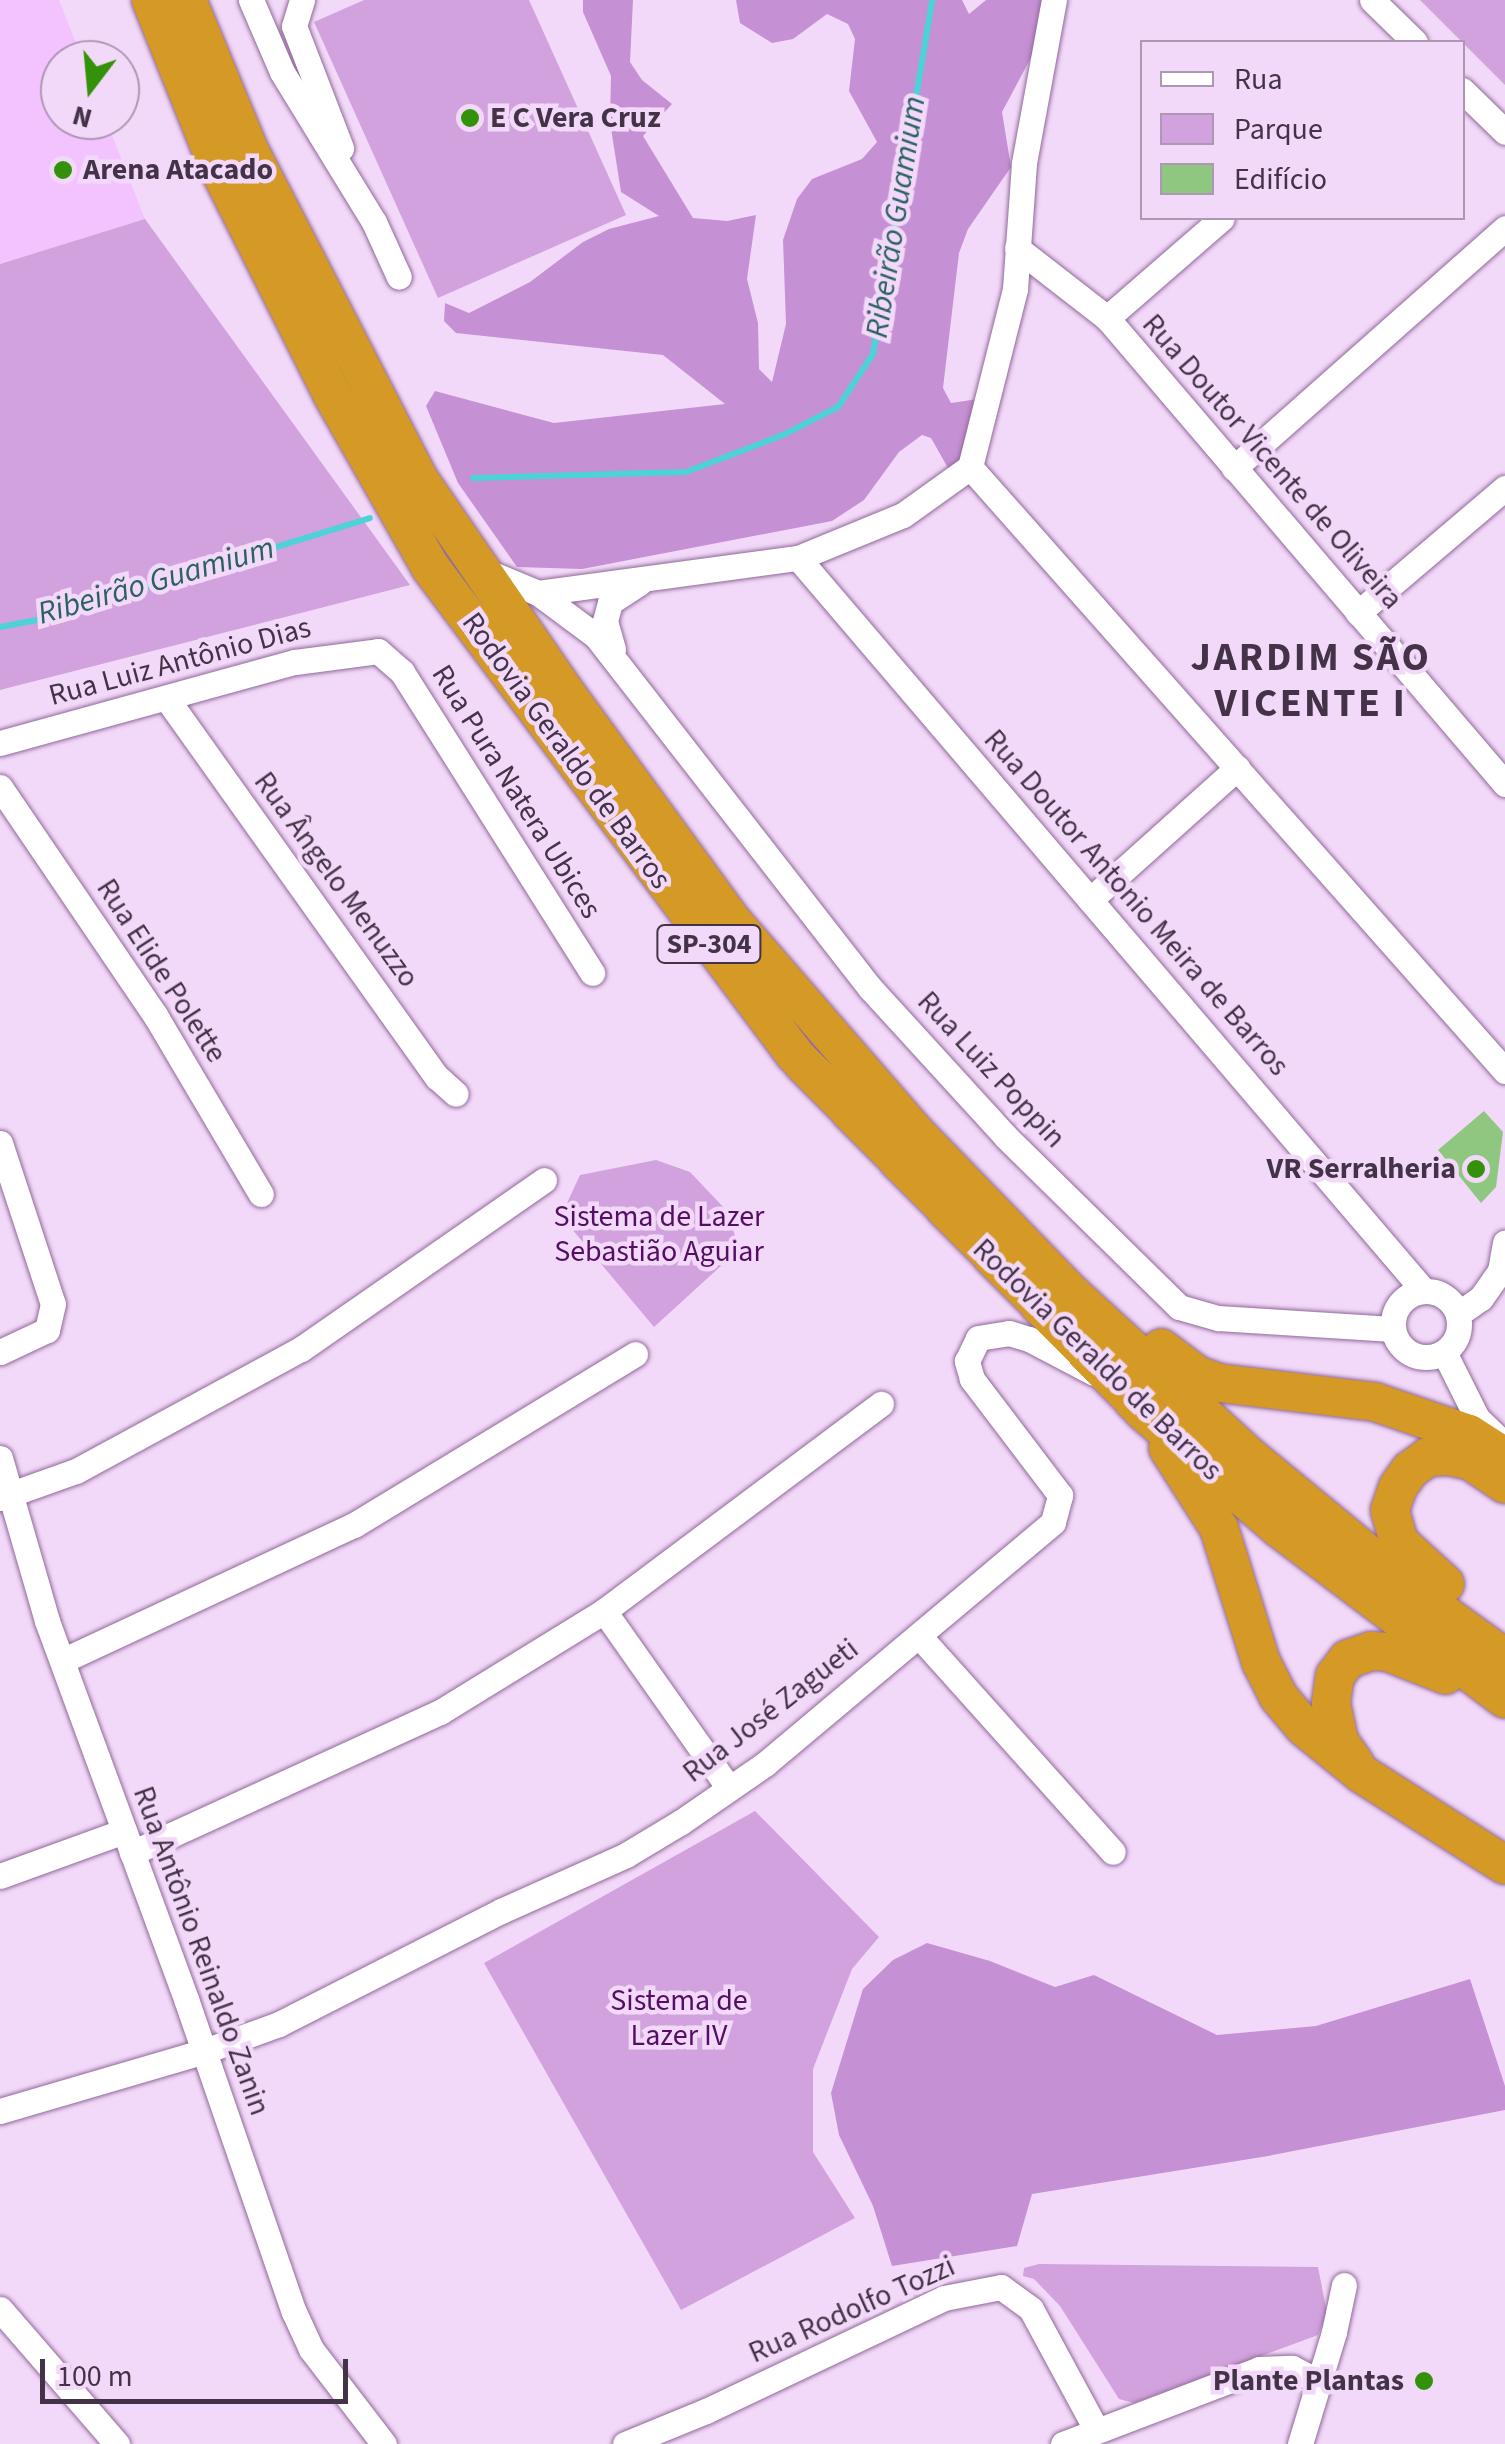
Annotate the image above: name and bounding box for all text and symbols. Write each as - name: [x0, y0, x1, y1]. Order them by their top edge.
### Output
- north arrow: [40, 40, 140, 140]
- legend: [1140, 40, 1465, 220]
- text: Rua: [1234, 58, 1283, 101]
- water label: Ribeirão Guamium: [858, 93, 934, 341]
- text: N: [68, 95, 97, 139]
- place label: E C Vera Cruz: [490, 100, 661, 136]
- marker: E C Vera Cruz: [459, 107, 481, 129]
- text: Parque: [1234, 108, 1323, 151]
- place label: Arena Atacado: [83, 152, 273, 188]
- text: Edifício: [1234, 158, 1327, 201]
- marker: Arena Atacado: [52, 159, 74, 181]
- street label: Rua Doutor Vicente de Oliveira: [1134, 307, 1410, 617]
- water label: Ribeirão Guamium: [33, 529, 279, 633]
- street label: Rodovia Geraldo de Barros: [454, 606, 678, 896]
- street label: Rua Luiz Antônio Dias: [45, 610, 315, 714]
- district label: JARDIM SÃO VICENTE I: [1191, 634, 1431, 728]
- street label: Rua Pura Natera Ubices: [423, 659, 609, 925]
- street label: Rua Doutor Antonio Meira de Barros: [976, 722, 1296, 1084]
- street label: Rua Ângelo Menuzzo: [246, 765, 426, 995]
- street label: Rua Elide Polette: [88, 872, 234, 1070]
- road number: SP-304: [654, 921, 764, 967]
- street label: Rua Luiz Poppin: [909, 984, 1073, 1156]
- place label: VR Serralheria: [1267, 1151, 1456, 1187]
- marker: VR Serralheria: [1465, 1158, 1487, 1180]
- park label: Sistema de Lazer Sebastião Aguiar: [554, 1199, 764, 1270]
- street label: Rodovia Geraldo de Barros: [965, 1232, 1229, 1488]
- street label: Rua José Zagueti: [676, 1631, 866, 1791]
- street label: Rua Antônio Reinaldo Zanin: [125, 1782, 277, 2120]
- park label: Sistema de Lazer IV: [610, 1983, 748, 2054]
- street label: Rua Rodolfo Tozzi: [743, 2248, 961, 2372]
- scale bar: [45, 2339, 352, 2401]
- text: 100 m: [57, 2355, 133, 2398]
- place label: Plante Plantas: [1213, 2363, 1404, 2399]
- marker: Plante Plantas: [1413, 2370, 1435, 2392]

